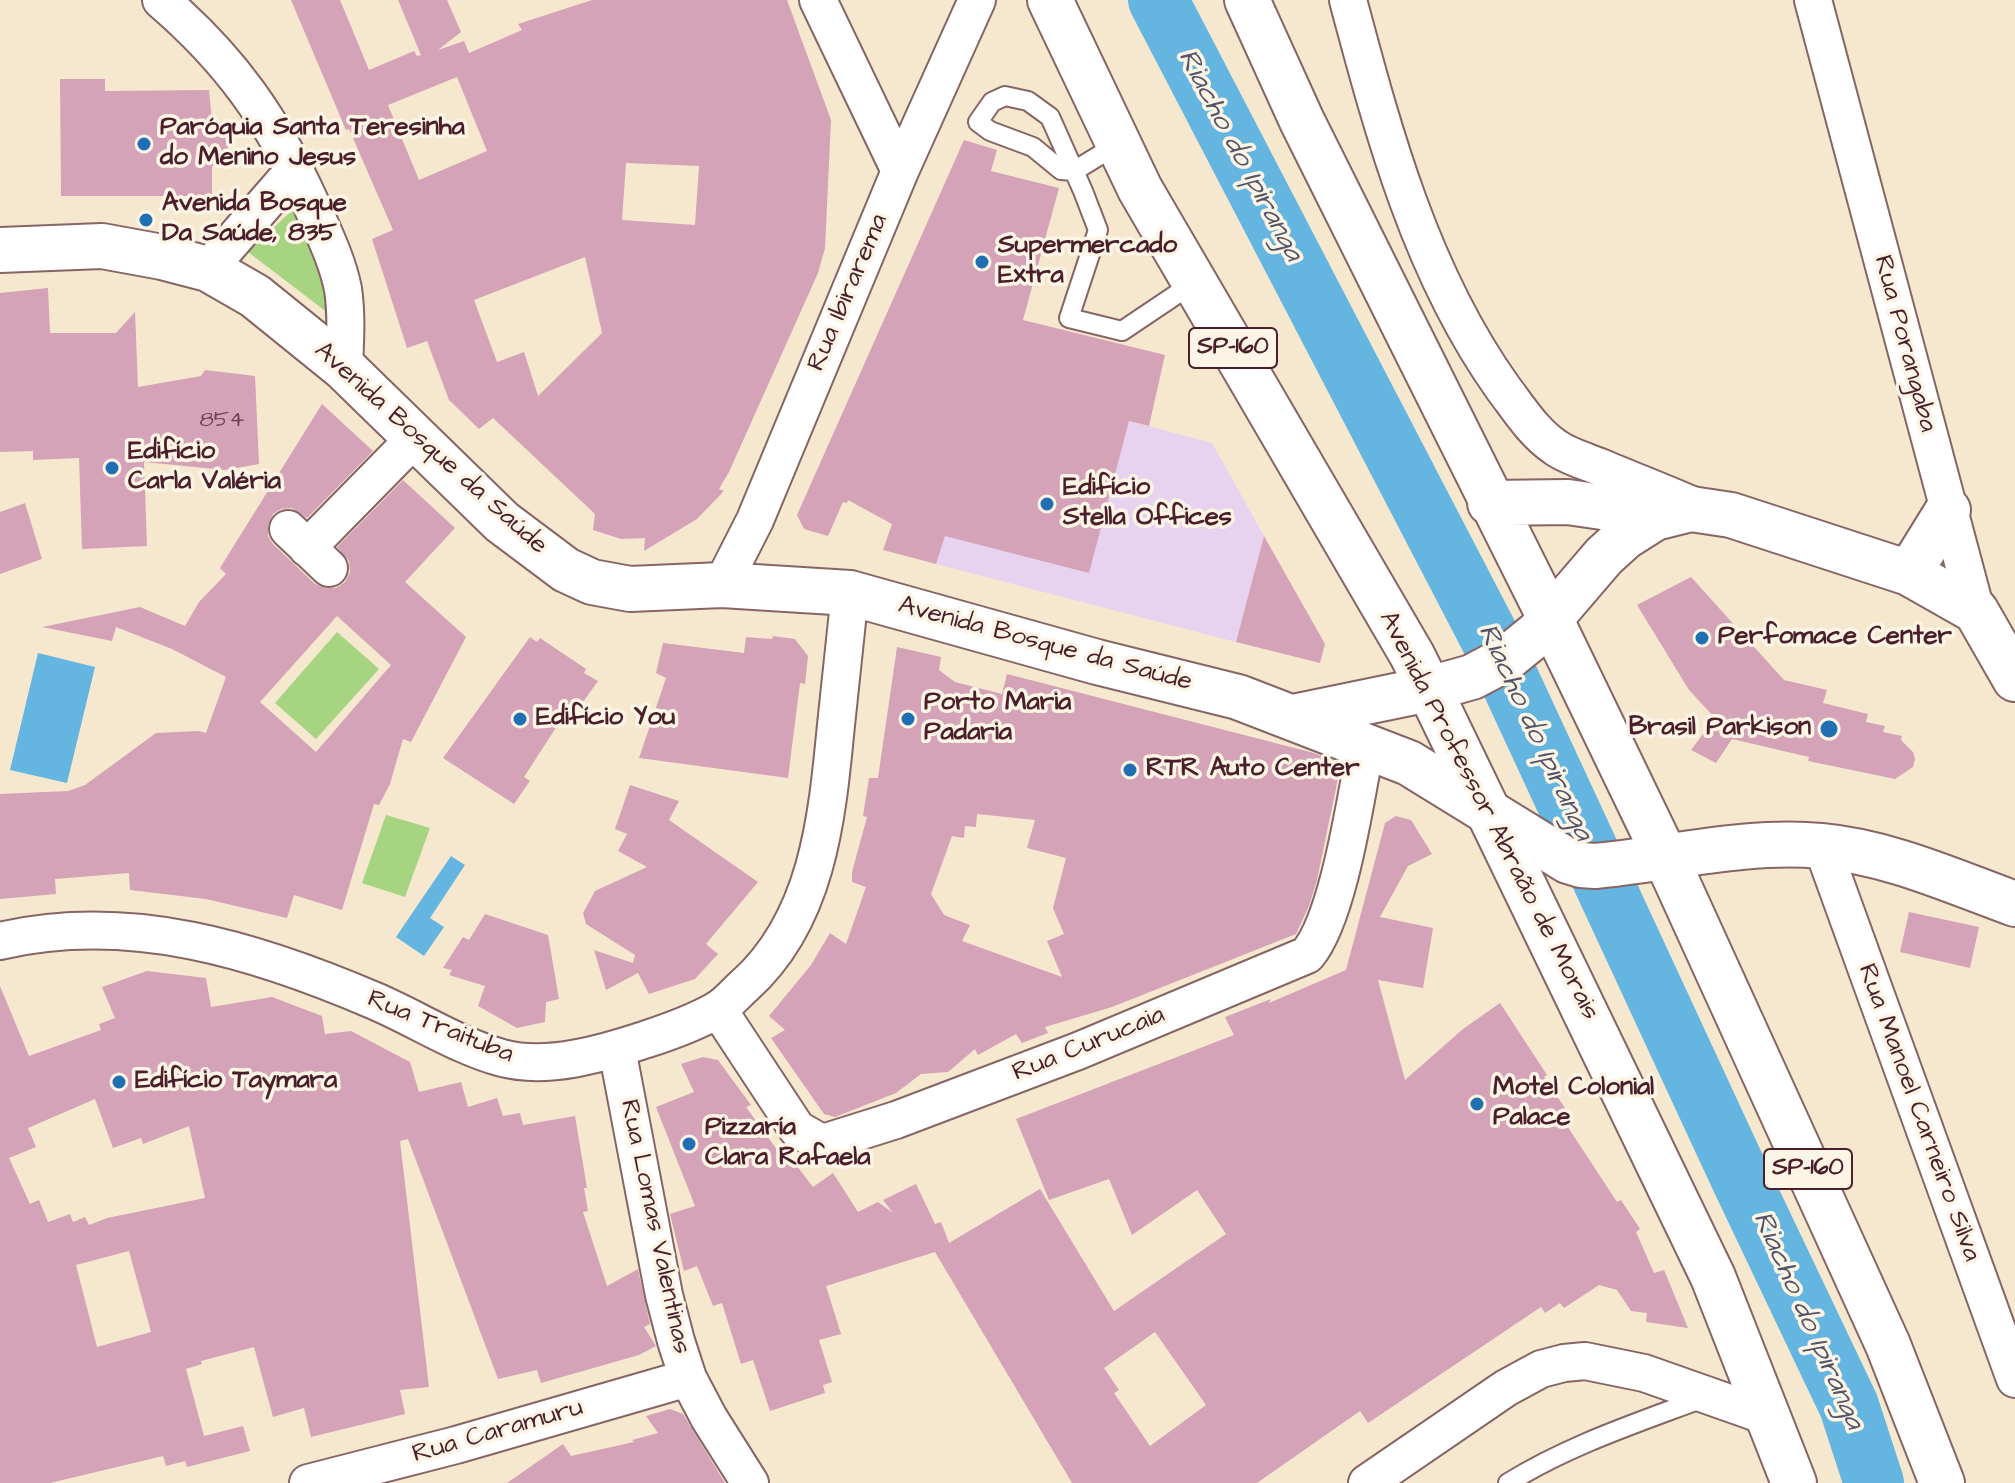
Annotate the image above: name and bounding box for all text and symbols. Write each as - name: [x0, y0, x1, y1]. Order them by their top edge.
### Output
- water label: Riacho do Ipiranga: [1169, 44, 1309, 268]
- place label: Paróquia Santa Teresinha do Menino Jesus: [160, 113, 465, 174]
- marker: Paróquia Santa Teresinha do Menino Jesus: [135, 135, 153, 153]
- place label: Avenida Bosque Da Saúde, 835: [162, 189, 347, 250]
- street label: Rua Ibirarema: [802, 210, 896, 376]
- marker: Avenida Bosque Da Saúde, 835: [137, 211, 155, 229]
- place label: Supermercado Extra: [998, 231, 1177, 292]
- street label: Rua Porangaba: [1865, 252, 1943, 436]
- marker: Supermercado Extra: [973, 253, 991, 271]
- road number: SP-160: [1189, 328, 1277, 368]
- street label: Avenida Bosque da Saúde: [307, 336, 553, 562]
- house number: 854: [200, 408, 244, 434]
- place label: Edifício Carla Valéria: [128, 437, 281, 498]
- marker: Edifício Carla Valéria: [103, 459, 121, 477]
- place label: Edifício Stella Offices: [1063, 473, 1232, 534]
- marker: Edifício Stella Offices: [1038, 495, 1056, 513]
- street label: Avenida Bosque da Saúde: [895, 591, 1195, 699]
- street label: Avenida Professor Abraão de Morais: [1371, 607, 1605, 1025]
- water label: Riacho do Ipiranga: [1469, 620, 1599, 846]
- place label: Perfomace Center: [1718, 622, 1952, 654]
- marker: Perfomace Center: [1693, 629, 1711, 647]
- place label: Porto Maria Padaria: [924, 688, 1071, 750]
- place label: Edifício You: [536, 703, 675, 735]
- marker: Edifício You: [511, 710, 529, 728]
- marker: Porto Maria Padaria: [899, 710, 917, 728]
- place label: Brasil Parkison: [1629, 713, 1811, 745]
- marker: Brasil Parkison: [1818, 718, 1840, 740]
- place label: RTR Auto Center: [1146, 754, 1359, 786]
- marker: RTR Auto Center: [1121, 761, 1139, 779]
- street label: Rua Manoel Carneiro Silva: [1850, 960, 1986, 1266]
- street label: Rua Traituba: [362, 985, 518, 1071]
- street label: Rua Curucaia: [1008, 1000, 1170, 1090]
- place label: Edifício Taymara: [135, 1066, 337, 1098]
- marker: Edifício Taymara: [110, 1073, 128, 1091]
- place label: Motel Colonial Palace: [1493, 1073, 1654, 1134]
- marker: Motel Colonial Palace: [1468, 1095, 1486, 1113]
- street label: Rua Lomas Valentinas: [612, 1097, 696, 1357]
- place label: Pizzaría Clara Rafaela: [705, 1113, 871, 1174]
- marker: Pizzaría Clara Rafaela: [680, 1135, 698, 1153]
- road number: SP-160: [1764, 1149, 1852, 1189]
- water label: Riacho do Ipiranga: [1744, 1207, 1870, 1435]
- street label: Rua Caramuru: [409, 1393, 587, 1471]

